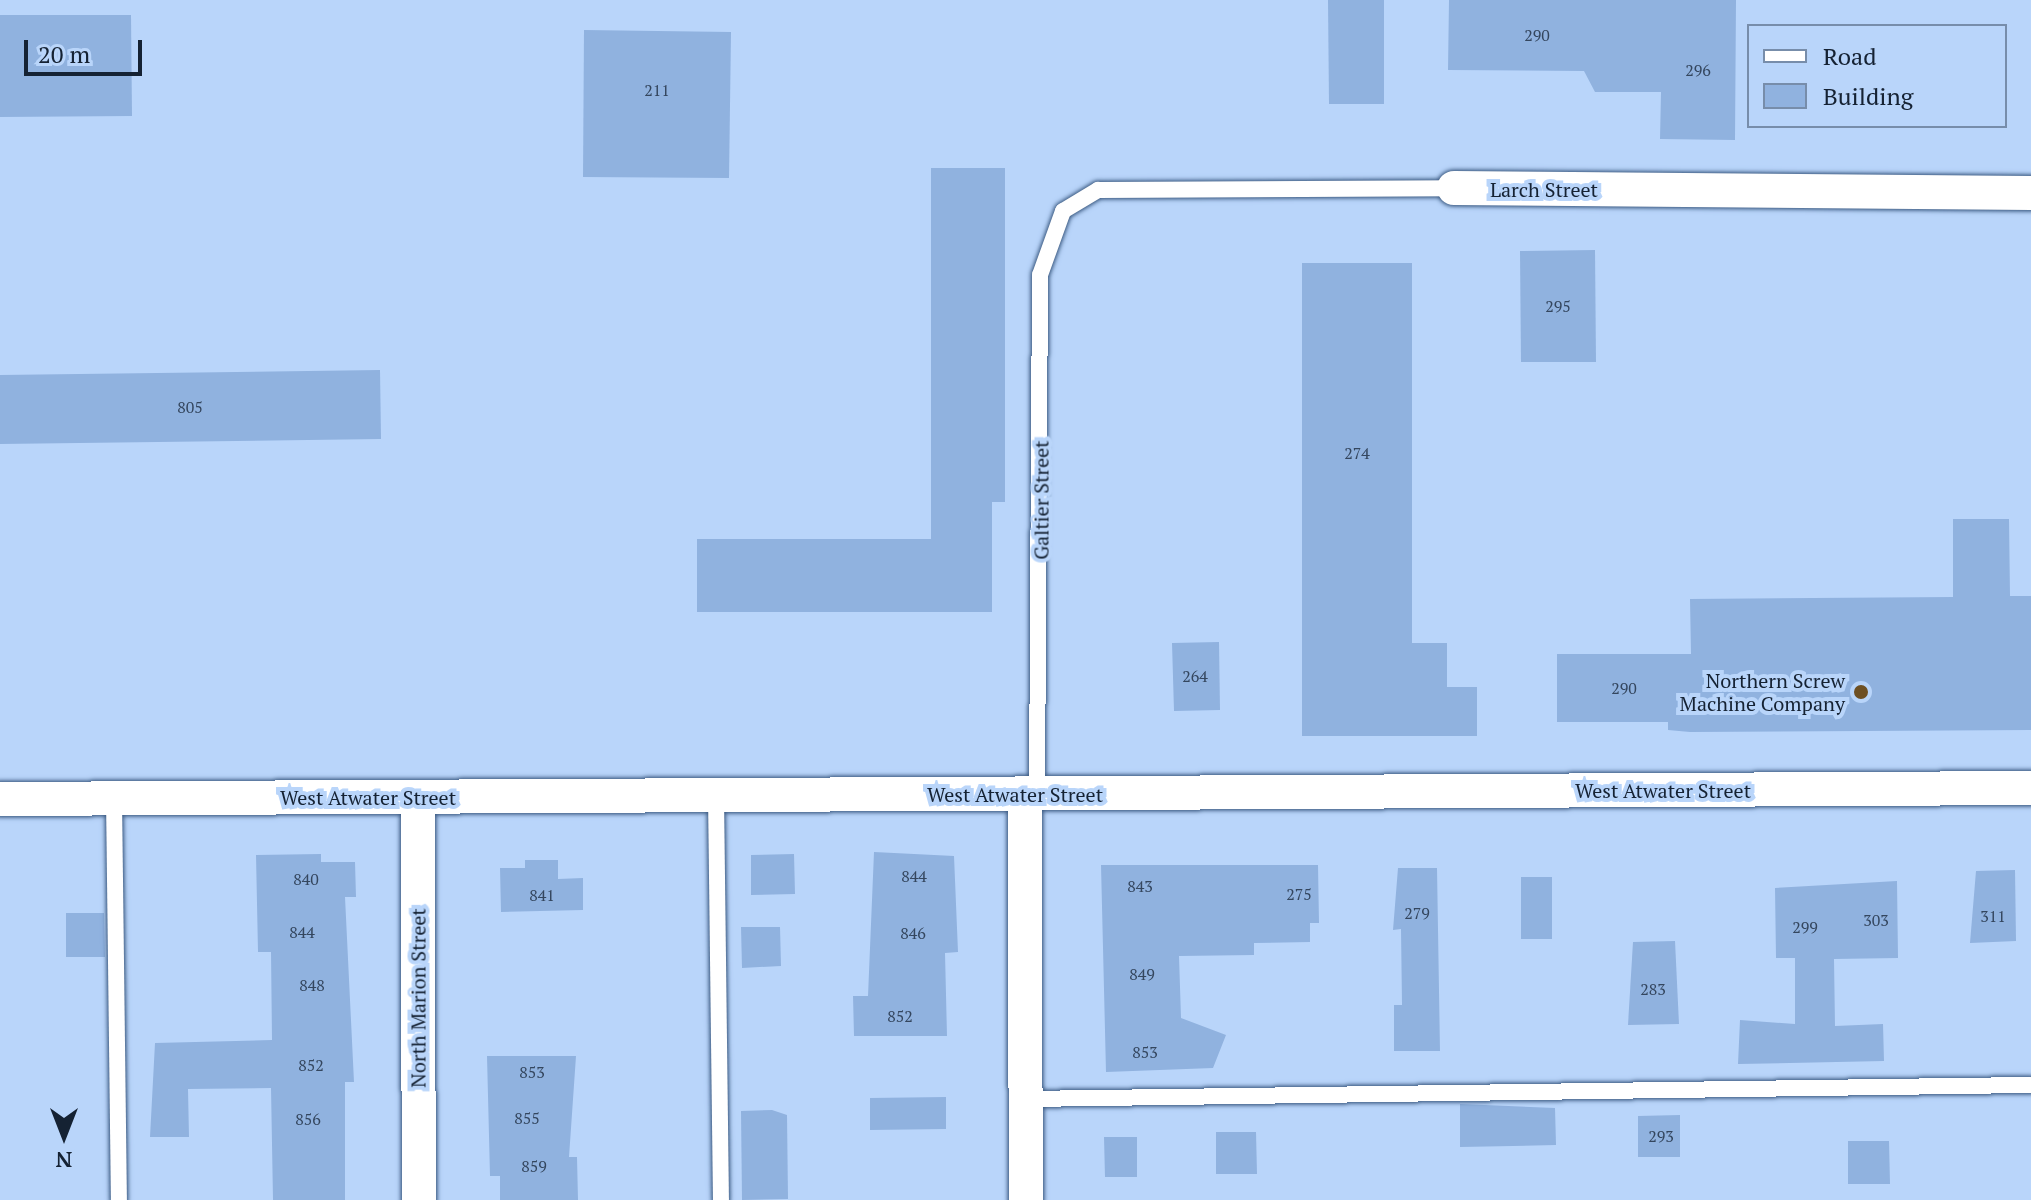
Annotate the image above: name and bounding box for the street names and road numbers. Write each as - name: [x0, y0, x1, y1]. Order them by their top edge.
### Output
- street label: Larch Street: [1490, 177, 1598, 201]
- street label: Galtier Street: [1029, 440, 1053, 560]
- street label: West Atwater Street: [1575, 778, 1751, 802]
- street label: West Atwater Street: [927, 782, 1103, 806]
- street label: West Atwater Street: [280, 785, 456, 809]
- street label: North Marion Street: [406, 908, 430, 1088]

